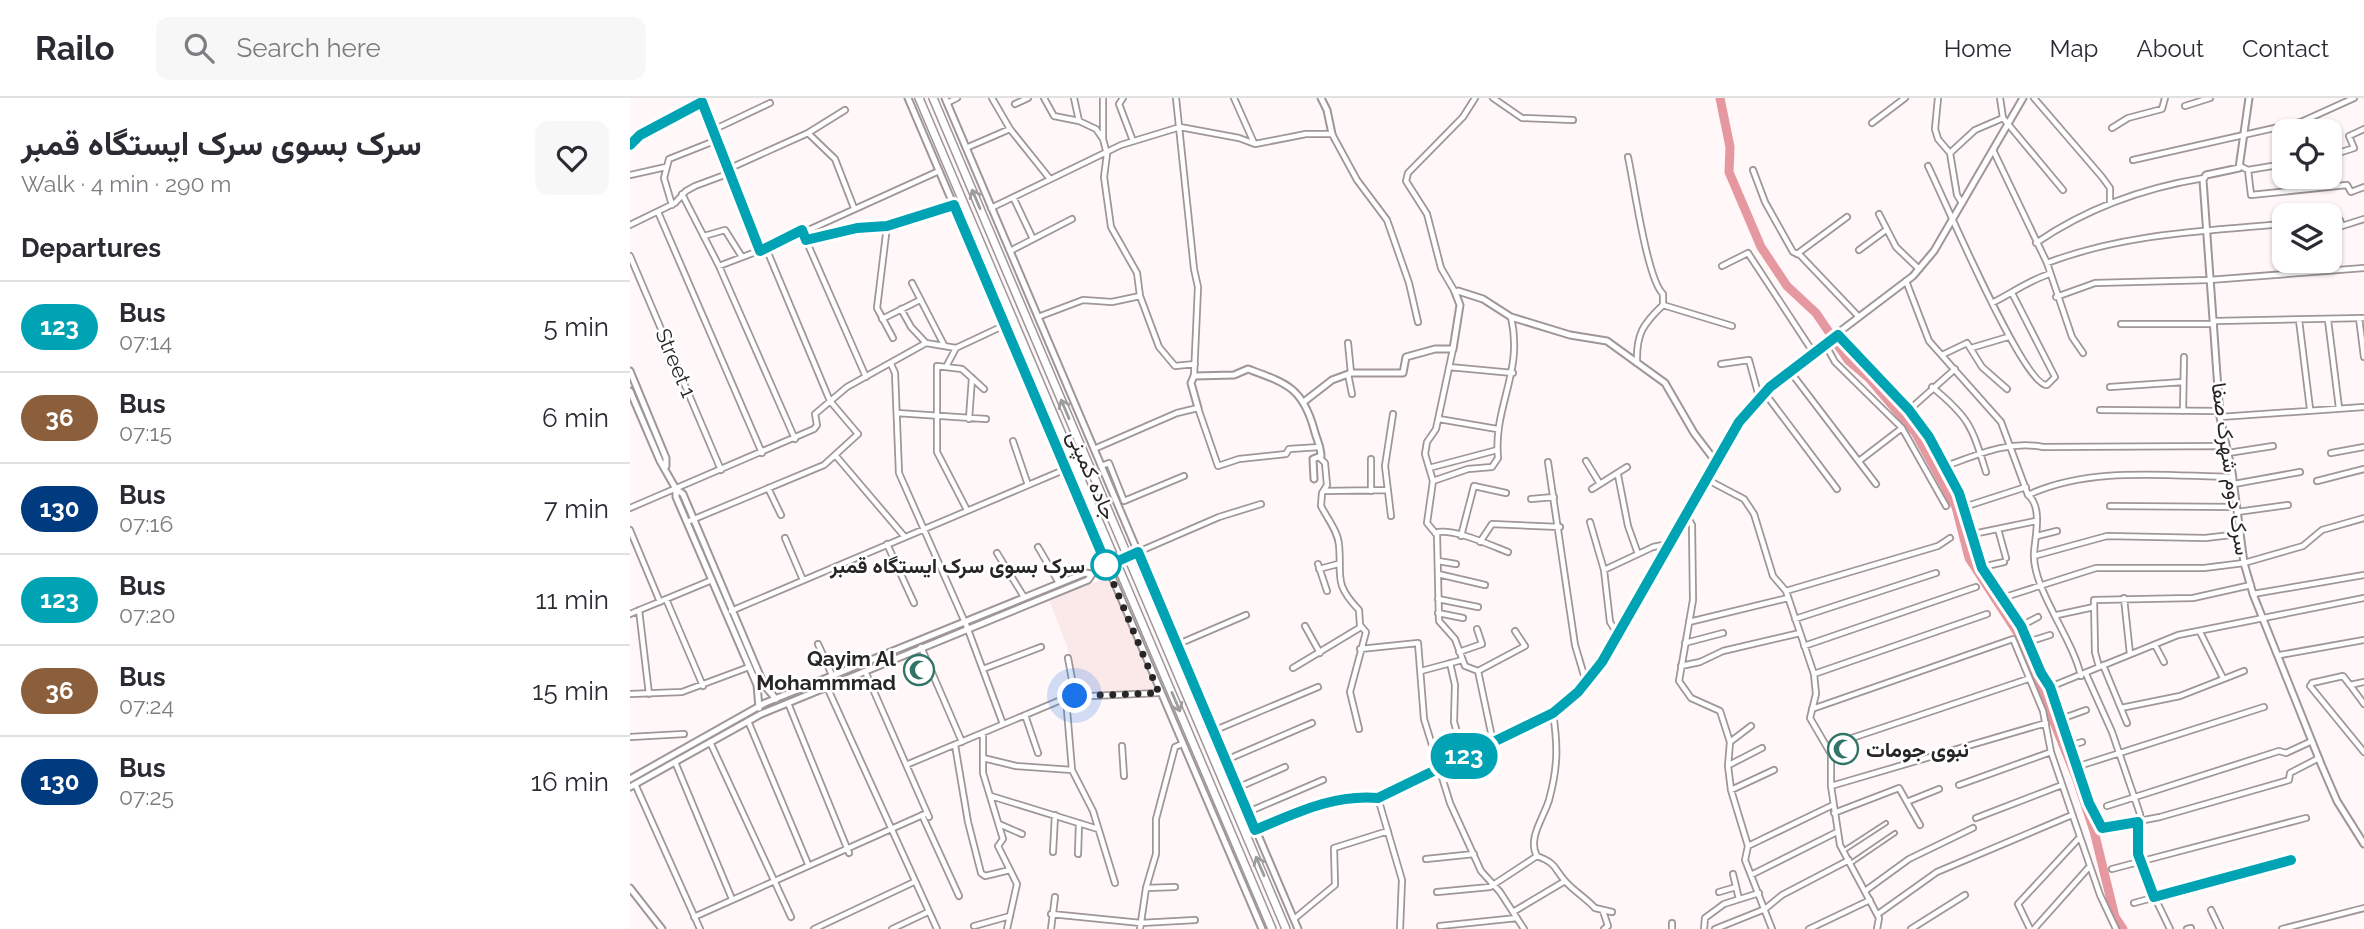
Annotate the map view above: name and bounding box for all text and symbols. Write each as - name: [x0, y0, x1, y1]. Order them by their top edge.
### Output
- search box: [156, 17, 646, 80]
- text: Railo: [35, 29, 114, 68]
- icon: search: [180, 29, 218, 67]
- text: Search here: [236, 33, 381, 63]
- text: Home: [1944, 34, 2012, 63]
- text: Map: [2050, 34, 2098, 63]
- text: About: [2136, 34, 2204, 63]
- text: Contact: [2242, 34, 2329, 63]
- map controls: [2272, 119, 2342, 273]
- button: locate: [2272, 119, 2342, 189]
- button: heart: [535, 121, 609, 195]
- text: سرک بسوی سرک ایستگاه قمبر: [21, 124, 422, 163]
- text: Walk · 4 min · 290 m: [21, 170, 232, 197]
- one-way arrow: [969, 189, 982, 211]
- button: layers: [2272, 203, 2342, 273]
- text: Departures: [21, 233, 161, 263]
- text: Bus: [119, 298, 166, 328]
- text: 123: [40, 312, 79, 341]
- text: 5 min: [543, 312, 609, 342]
- street label: Street 1: [650, 325, 702, 401]
- text: 07:14: [119, 328, 172, 355]
- street label: سرک دوم شهرک صفا: [2205, 381, 2255, 557]
- text: Bus: [119, 389, 166, 419]
- one-way arrow: [1057, 399, 1070, 420]
- text: 36: [46, 403, 73, 432]
- text: 6 min: [542, 403, 609, 433]
- text: 07:15: [119, 419, 172, 446]
- street label: جاده کمپنی: [1060, 427, 1122, 524]
- text: Bus: [119, 480, 166, 510]
- text: 130: [40, 494, 79, 523]
- text: 7 min: [544, 494, 609, 524]
- text: 07:16: [119, 510, 173, 537]
- marker: سرک بسوی سرک ایستگاه قمبر: [1091, 550, 1121, 580]
- place label: سرک بسوی سرک ایستگاه قمبر: [829, 553, 1085, 579]
- text: Bus: [119, 571, 166, 601]
- text: 123: [40, 585, 79, 614]
- text: 11 min: [535, 585, 609, 615]
- text: 07:20: [119, 601, 176, 628]
- place label: Qayim Al Mohammmad: [756, 646, 896, 695]
- mosque icon: Qayim Al Mohammmad: [902, 653, 936, 687]
- text: Bus: [119, 662, 166, 692]
- text: 36: [46, 676, 73, 705]
- text: 15 min: [532, 676, 609, 706]
- your location: [1057, 678, 1092, 713]
- one-way arrow: [1170, 691, 1183, 712]
- text: 07:24: [119, 692, 174, 719]
- mosque icon: نبوی جومات: [1826, 732, 1860, 766]
- line badge: 123: [1424, 733, 1504, 779]
- place label: نبوی جومات: [1866, 737, 1969, 763]
- text: 123: [1445, 741, 1483, 770]
- text: Bus: [119, 753, 166, 783]
- text: 130: [40, 767, 79, 796]
- text: 16 min: [531, 767, 609, 797]
- text: 07:25: [119, 783, 174, 810]
- one-way arrow: [1252, 856, 1265, 877]

